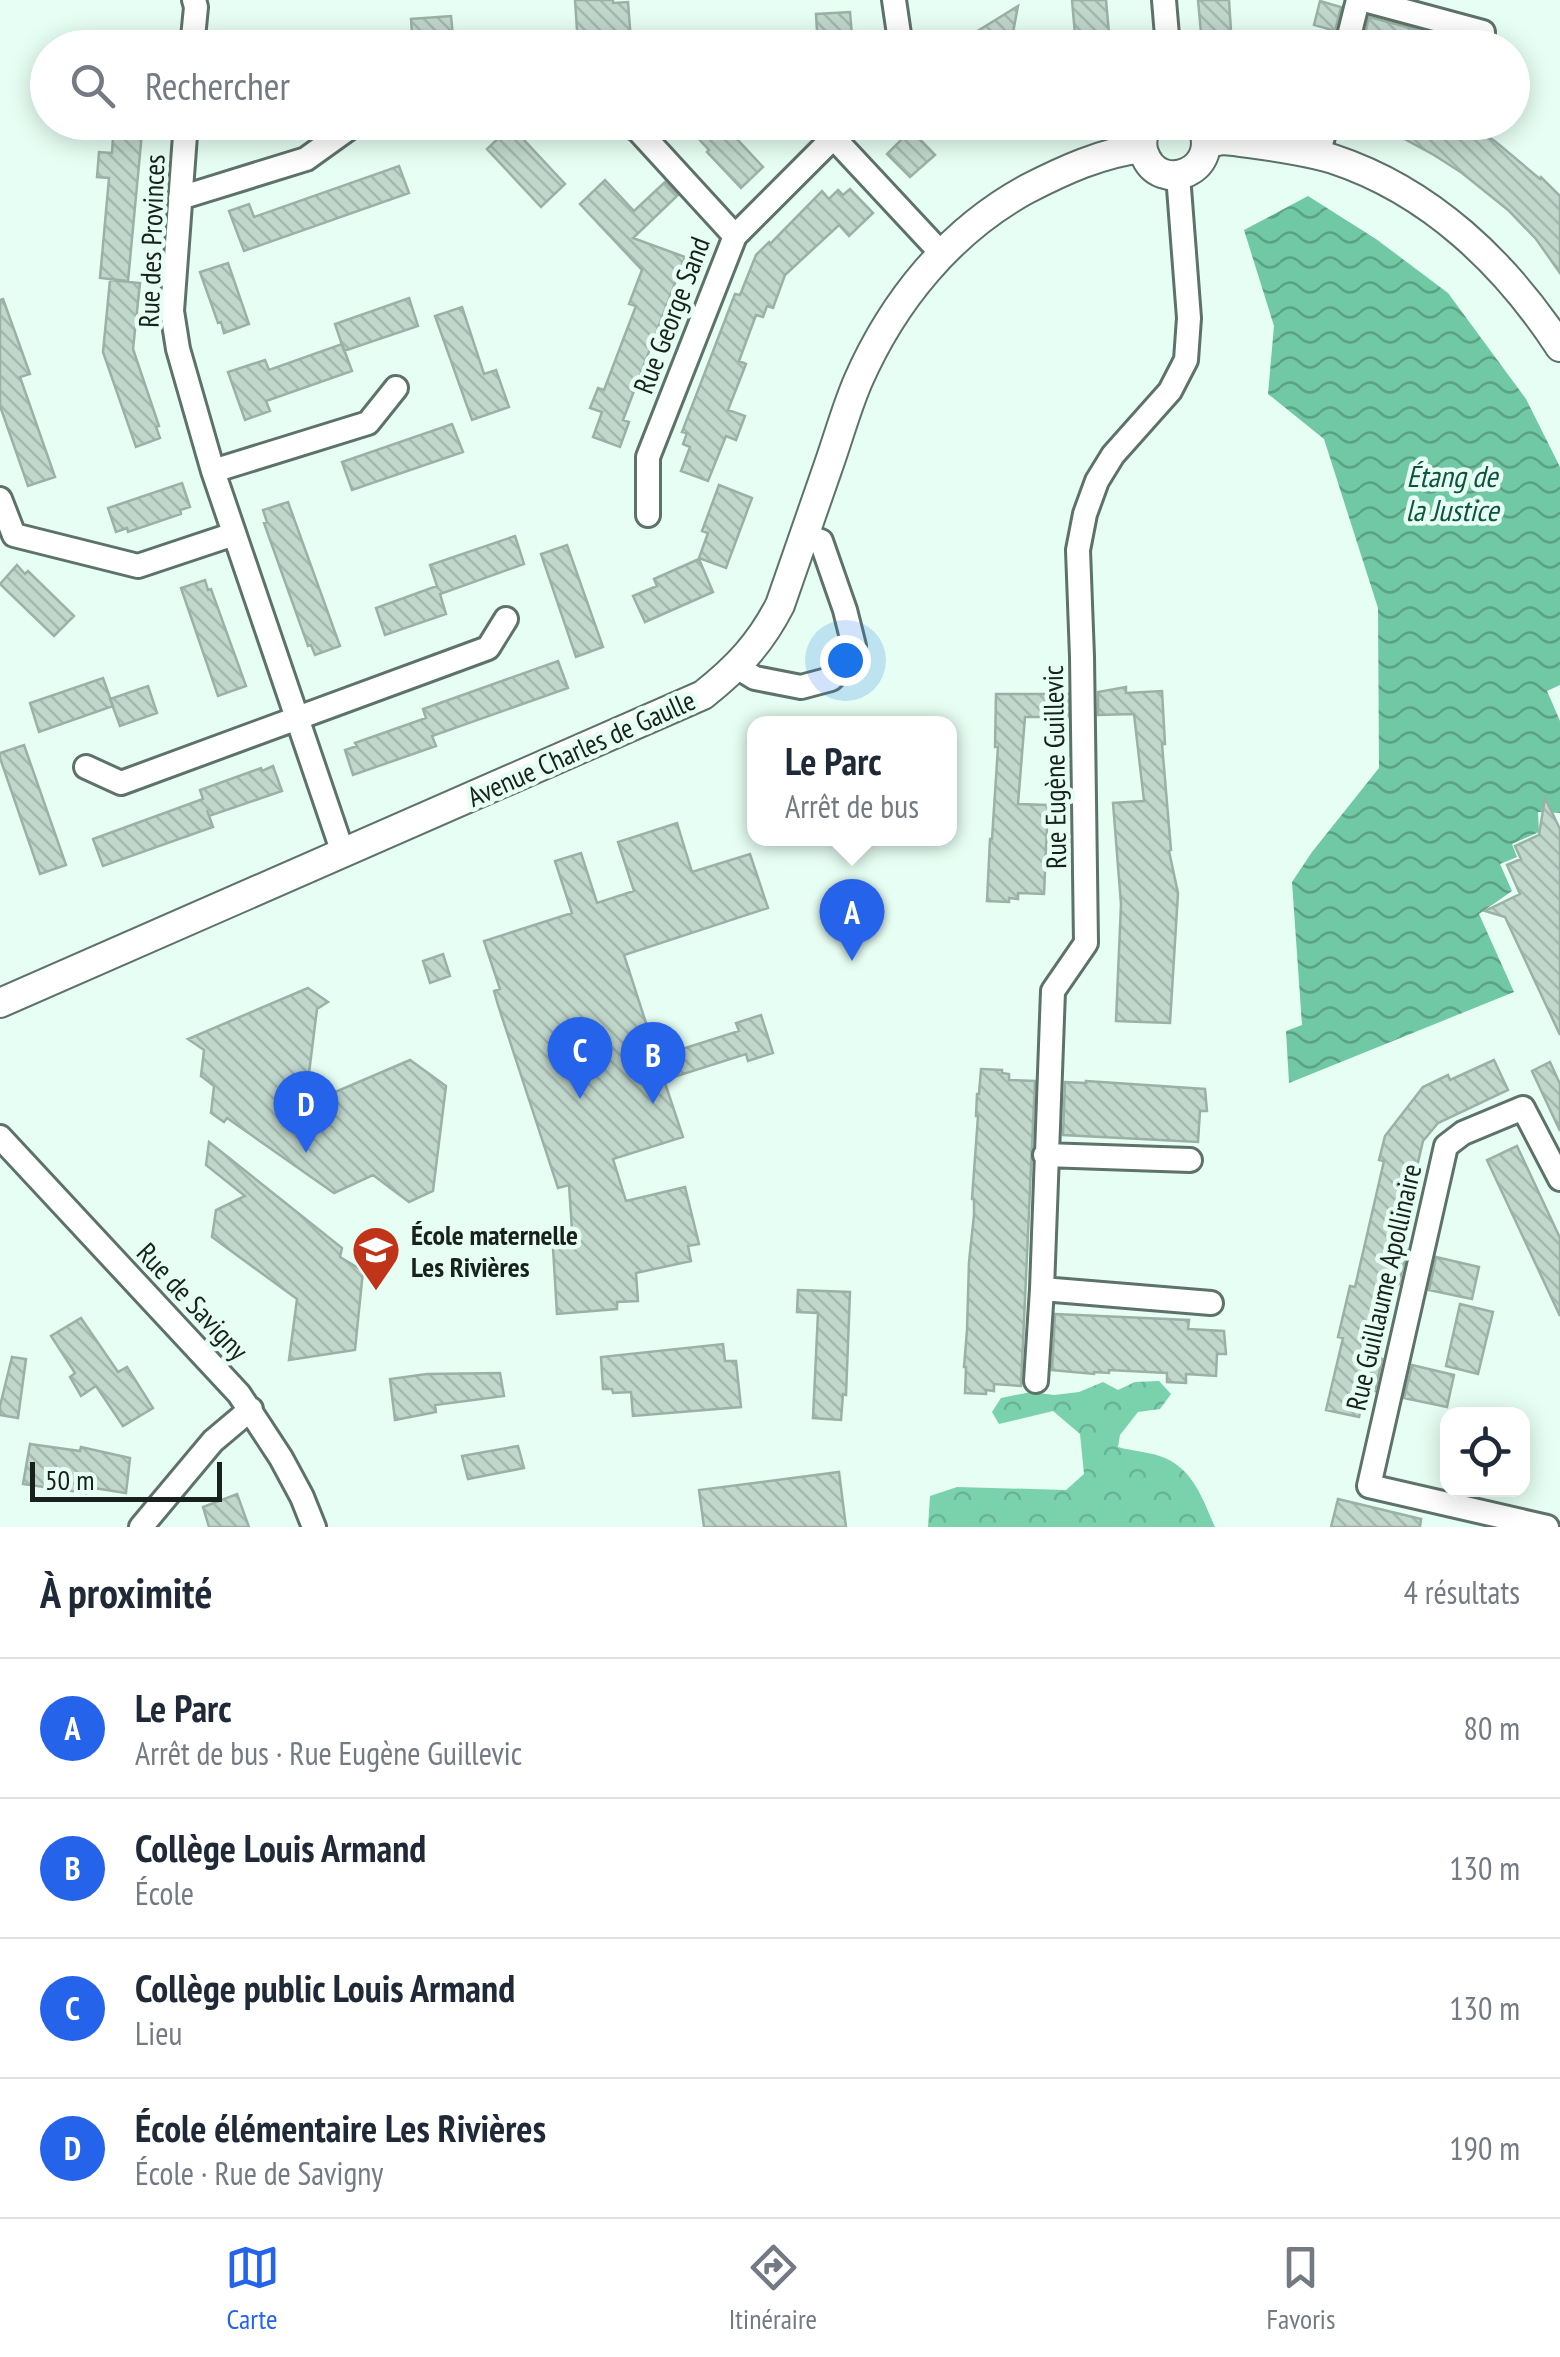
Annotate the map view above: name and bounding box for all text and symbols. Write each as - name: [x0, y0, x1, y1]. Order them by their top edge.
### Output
- search box: [30, 30, 1530, 140]
- icon: search: [65, 58, 120, 113]
- text: Rechercher: [145, 61, 290, 110]
- street label: Rue des Provinces: [129, 154, 173, 328]
- street label: Rue George Sand: [624, 231, 718, 399]
- water label: Étang de la Justice: [1405, 456, 1500, 529]
- your location: [820, 635, 871, 686]
- street label: Rue Eugène Guillevic: [1034, 665, 1074, 869]
- street label: Avenue Charles de Gaulle: [461, 681, 701, 815]
- popup: [747, 716, 957, 846]
- text: Le Parc: [785, 736, 882, 785]
- text: Arrêt de bus: [785, 785, 919, 827]
- pin: A: [820, 878, 884, 961]
- pin: C: [548, 1016, 612, 1099]
- pin: B: [620, 1022, 686, 1104]
- pin: D: [274, 1070, 338, 1153]
- street label: Rue Guillaume Apollinaire: [1337, 1160, 1429, 1414]
- place label: École maternelle Les Rivières: [411, 1216, 578, 1285]
- school or university icon: École maternelle Les Rivières: [350, 1224, 402, 1292]
- street label: Rue de Savigny: [129, 1234, 257, 1368]
- map controls: [1440, 1407, 1530, 1497]
- button: locate: [1440, 1407, 1530, 1497]
- scale bar: [30, 1457, 222, 1502]
- text: 50 m: [45, 1461, 94, 1498]
- text: À proximité: [40, 1565, 212, 1620]
- text: 4 résultats: [1403, 1571, 1520, 1613]
- text: Le Parc: [135, 1683, 232, 1732]
- text: A: [64, 1707, 81, 1749]
- text: 80 m: [1464, 1707, 1520, 1749]
- text: Arrêt de bus · Rue Eugène Guillevic: [135, 1732, 522, 1774]
- text: Collège Louis Armand: [135, 1823, 426, 1872]
- text: B: [65, 1847, 80, 1889]
- text: 130 m: [1449, 1847, 1520, 1889]
- text: École: [135, 1872, 194, 1914]
- text: Collège public Louis Armand: [135, 1963, 515, 2012]
- text: C: [65, 1987, 80, 2029]
- text: 130 m: [1449, 1987, 1520, 2029]
- text: Lieu: [135, 2012, 182, 2054]
- text: École élémentaire Les Rivières: [135, 2103, 546, 2152]
- text: D: [64, 2127, 81, 2169]
- text: 190 m: [1449, 2127, 1520, 2169]
- text: École · Rue de Savigny: [135, 2152, 383, 2194]
- tab: Carte: [225, 2240, 280, 2337]
- tab: Itinéraire: [729, 2240, 817, 2337]
- tab: Favoris: [1266, 2240, 1335, 2337]

